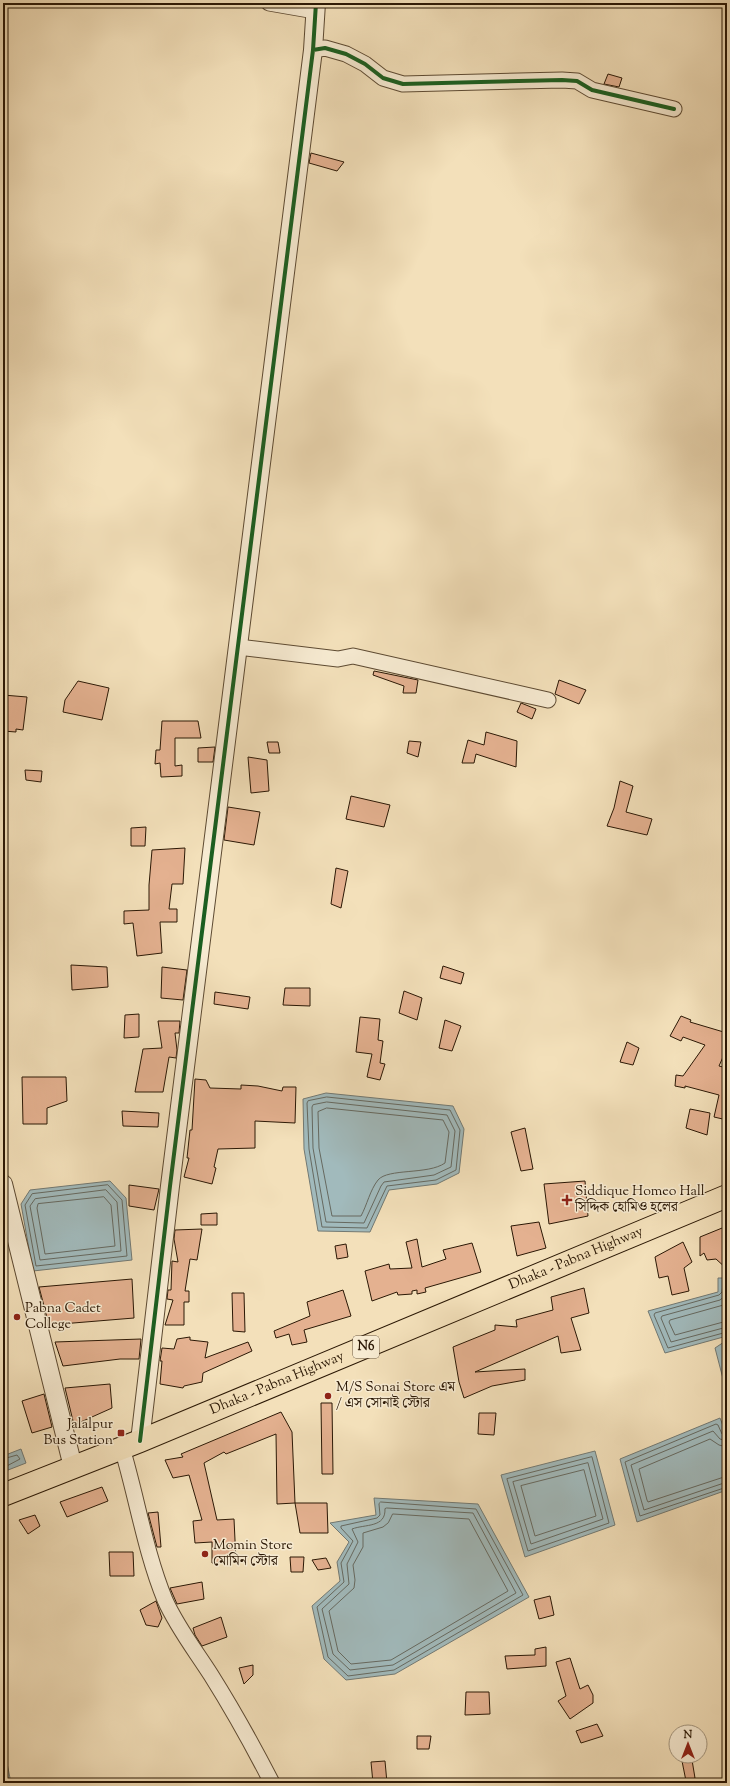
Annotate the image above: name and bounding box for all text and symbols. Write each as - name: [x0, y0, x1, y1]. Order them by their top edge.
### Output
- place label: Siddique Homeo Hall সিদ্দিক হোমিও হলের: [574, 1182, 705, 1218]
- marker: Siddique Homeo Hall সিদ্দিক হোমিও হলের: [562, 1195, 572, 1205]
- street label: Dhaka - Pabna Highway: [506, 1222, 646, 1296]
- place label: Pabna Cadet College: [25, 1299, 101, 1335]
- marker: Pabna Cadet College: [12, 1312, 22, 1322]
- road number: N6: [353, 1336, 379, 1358]
- street label: Dhaka - Pabna Highway: [207, 1347, 347, 1421]
- place label: M/S Sonai Store এম / এস সোনাই স্টোর: [336, 1378, 457, 1414]
- marker: M/S Sonai Store এম / এস সোনাই স্টোর: [323, 1391, 333, 1401]
- place label: Jalalpur Bus Station: [44, 1415, 114, 1451]
- marker: Jalalpur Bus Station: [116, 1428, 126, 1438]
- place label: Momin Store মোমিন স্টোর: [213, 1536, 293, 1572]
- marker: Momin Store মোমিন স্টোর: [200, 1549, 210, 1559]
- north arrow: [668, 1724, 708, 1764]
- text: N: [683, 1727, 693, 1743]

